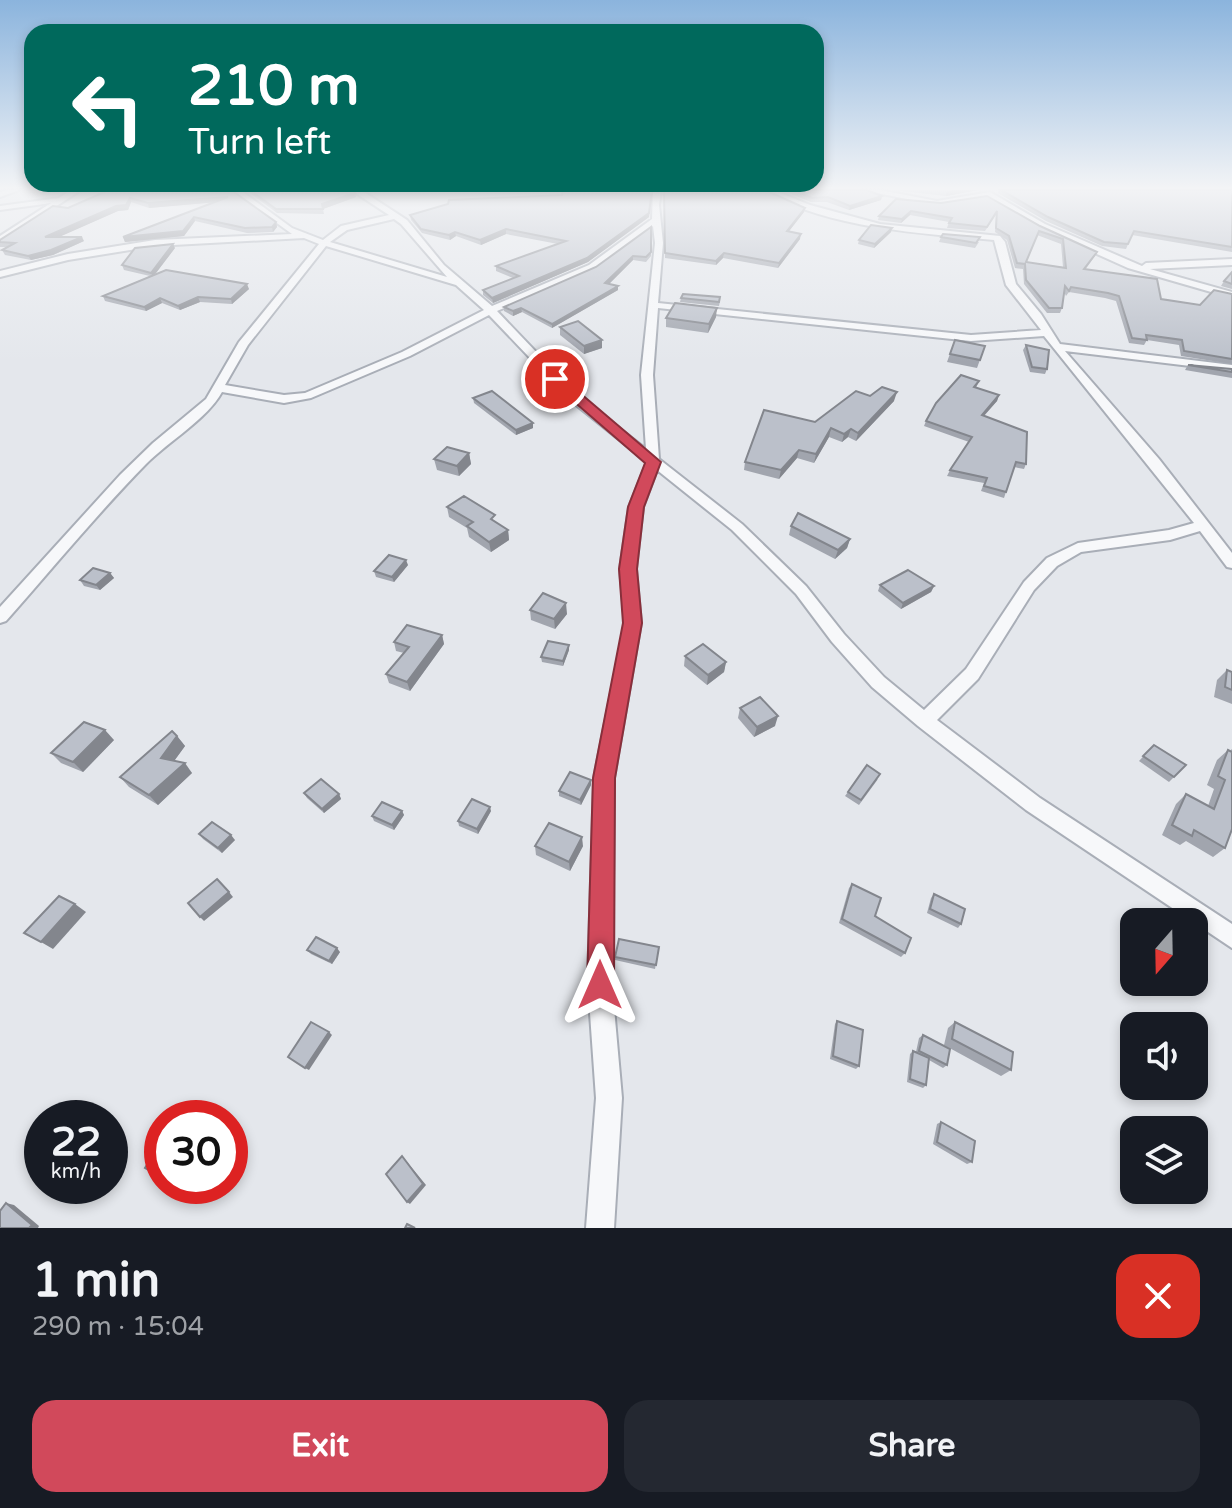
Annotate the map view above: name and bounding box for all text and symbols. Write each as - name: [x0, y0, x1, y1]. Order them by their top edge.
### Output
- text: 210 m: [188, 53, 359, 120]
- icon: left: [56, 56, 160, 160]
- text: Turn left: [188, 121, 331, 164]
- pin: [521, 345, 589, 413]
- icon: arrive: [533, 357, 577, 401]
- north arrow: [1120, 908, 1208, 996]
- map controls: [1120, 908, 1208, 1204]
- position arrow: [558, 943, 642, 1027]
- button: sound: [1120, 1012, 1208, 1100]
- speed limit sign: 30: [144, 1100, 248, 1204]
- button: layers: [1120, 1116, 1208, 1204]
- text: 22: [51, 1118, 101, 1166]
- text: km/h: [51, 1160, 101, 1184]
- text: 1 min: [32, 1252, 160, 1310]
- button: close: [1116, 1254, 1200, 1338]
- text: 290 m · 15:04: [32, 1311, 204, 1342]
- button: Exit: [32, 1400, 608, 1492]
- button: Share: [624, 1400, 1200, 1492]

